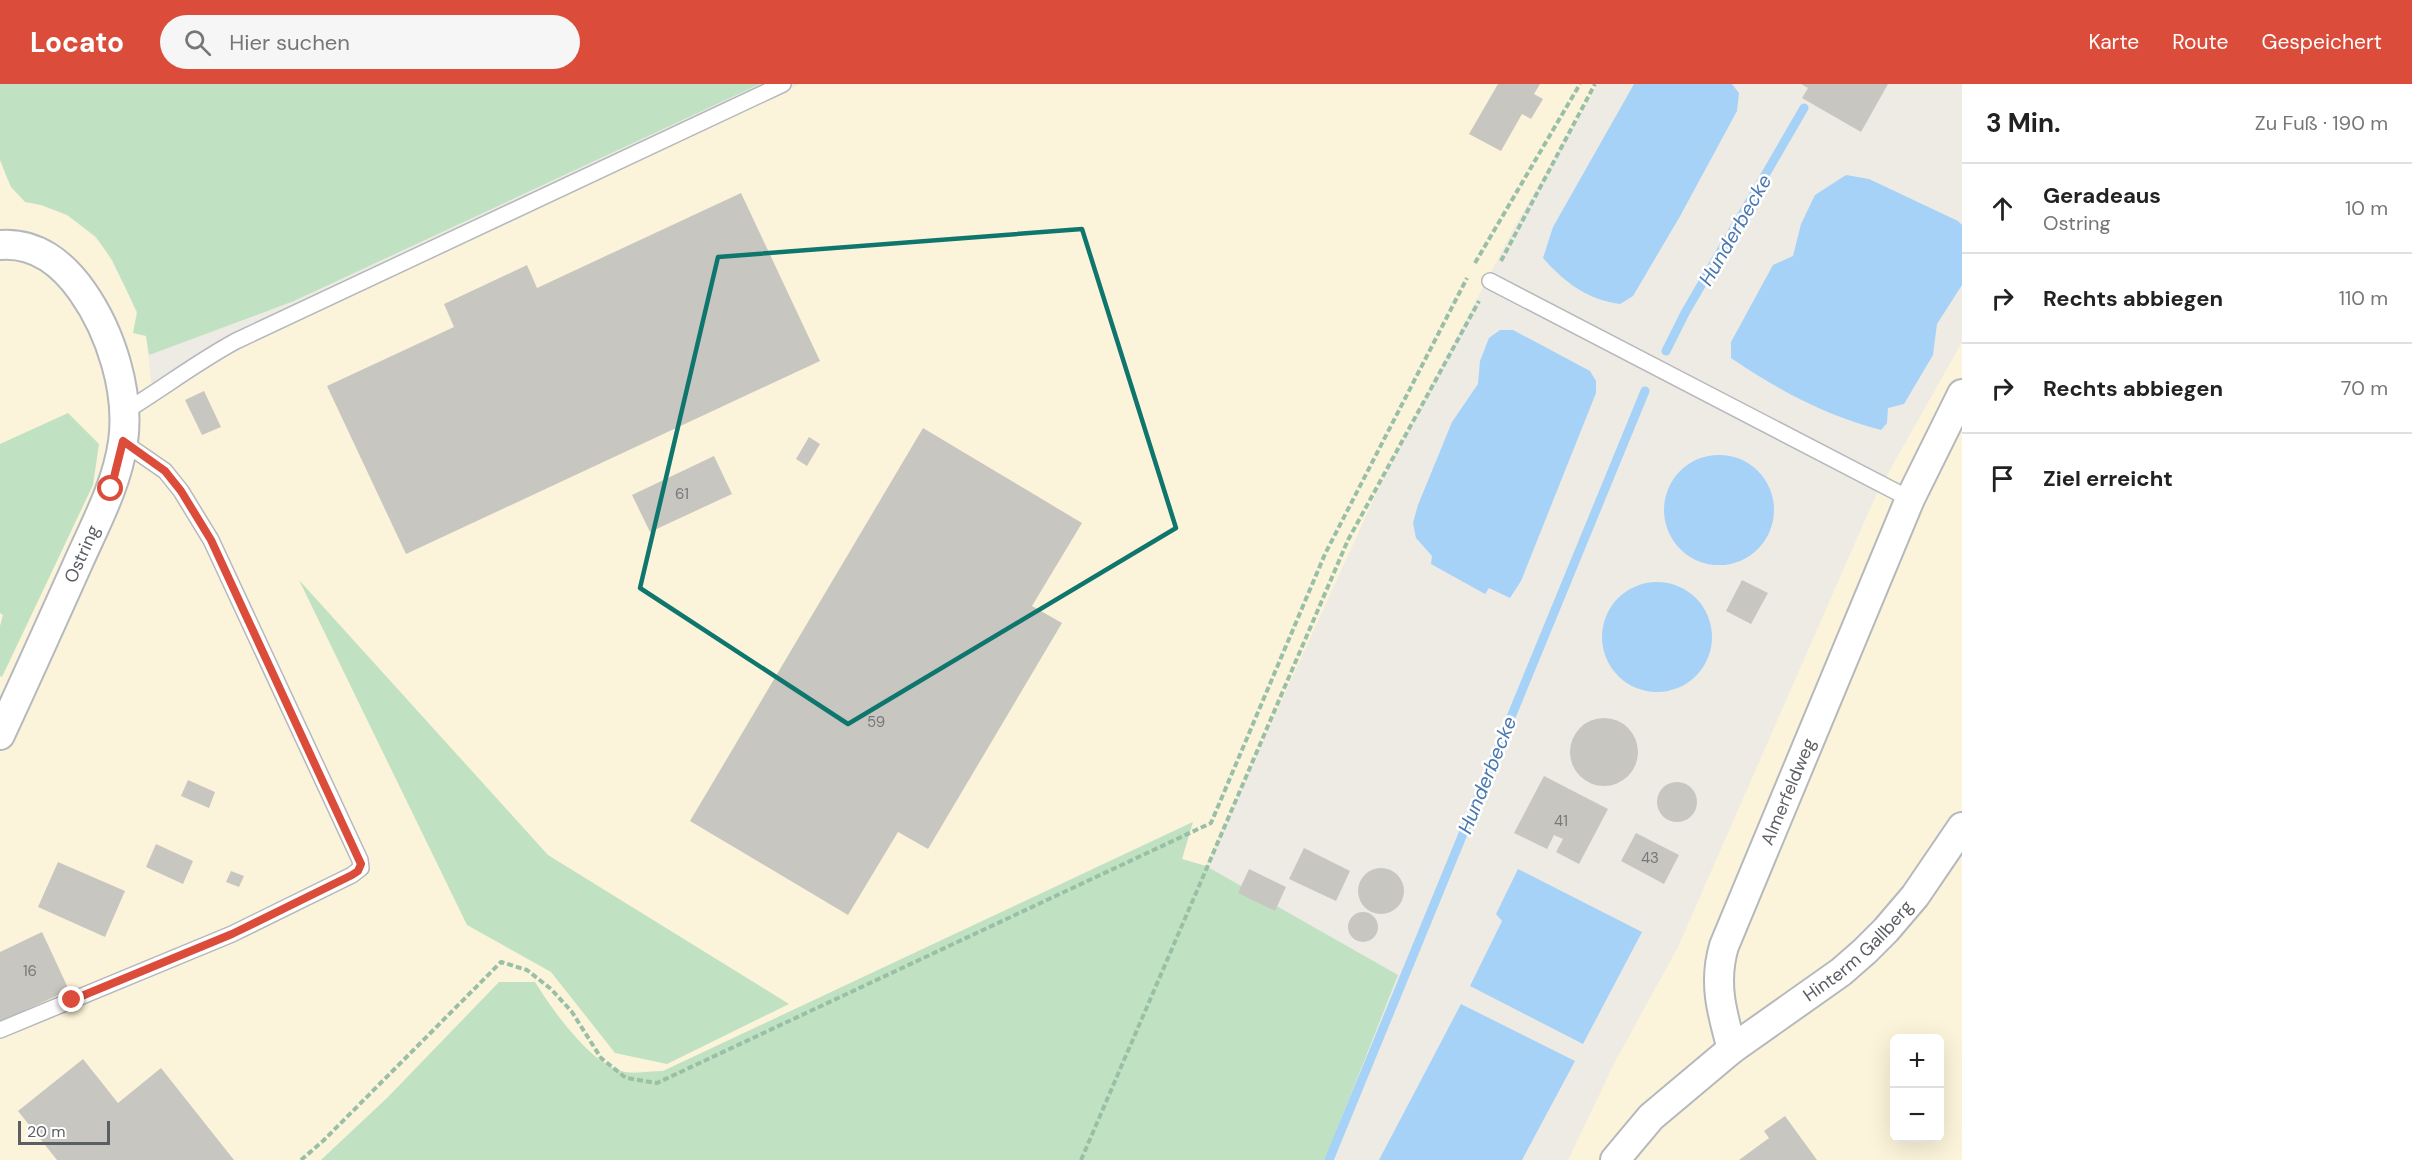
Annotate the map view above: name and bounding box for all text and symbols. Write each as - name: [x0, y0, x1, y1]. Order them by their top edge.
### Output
- search box: [160, 15, 580, 69]
- text: Locato: [30, 24, 124, 61]
- icon: search: [181, 26, 214, 59]
- text: Hier suchen: [229, 28, 350, 57]
- text: Karte: [2088, 28, 2139, 56]
- text: Route: [2172, 28, 2228, 56]
- text: Gespeichert: [2261, 28, 2382, 56]
- text: 3 Min.: [1986, 106, 2061, 140]
- text: Zu Fuß · 190 m: [2255, 110, 2388, 136]
- water label: Hunderbecke: [1693, 170, 1777, 290]
- text: Geradeaus: [2043, 181, 2161, 210]
- icon: ahead: [1986, 192, 2019, 225]
- text: 10 m: [2345, 195, 2388, 221]
- text: Ostring: [2043, 210, 2111, 236]
- icon: right: [1986, 282, 2019, 315]
- text: Rechts abbiegen: [2043, 284, 2223, 313]
- text: 110 m: [2339, 285, 2388, 311]
- icon: right: [1986, 372, 2019, 405]
- text: Rechts abbiegen: [2043, 374, 2223, 403]
- text: 70 m: [2341, 375, 2388, 401]
- icon: arrive: [1986, 462, 2019, 495]
- text: Ziel erreicht: [2043, 464, 2173, 493]
- route start: [97, 475, 123, 501]
- house number: 61: [675, 484, 689, 504]
- street label: Ostring: [59, 521, 105, 587]
- house number: 59: [867, 712, 885, 732]
- water label: Hunderbecke: [1452, 712, 1522, 838]
- street label: Almerfeldweg: [1755, 735, 1821, 849]
- house number: 41: [1554, 811, 1568, 831]
- house number: 43: [1641, 848, 1659, 868]
- street label: Hinterm Gallberg: [1798, 895, 1918, 1007]
- house number: 16: [23, 961, 37, 981]
- route end: [58, 986, 84, 1012]
- map controls: [1890, 1034, 1944, 1142]
- button: +: [1890, 1034, 1944, 1088]
- button: −: [1890, 1088, 1944, 1142]
- scale bar: [18, 1118, 110, 1146]
- text: 20 m: [27, 1121, 66, 1142]

